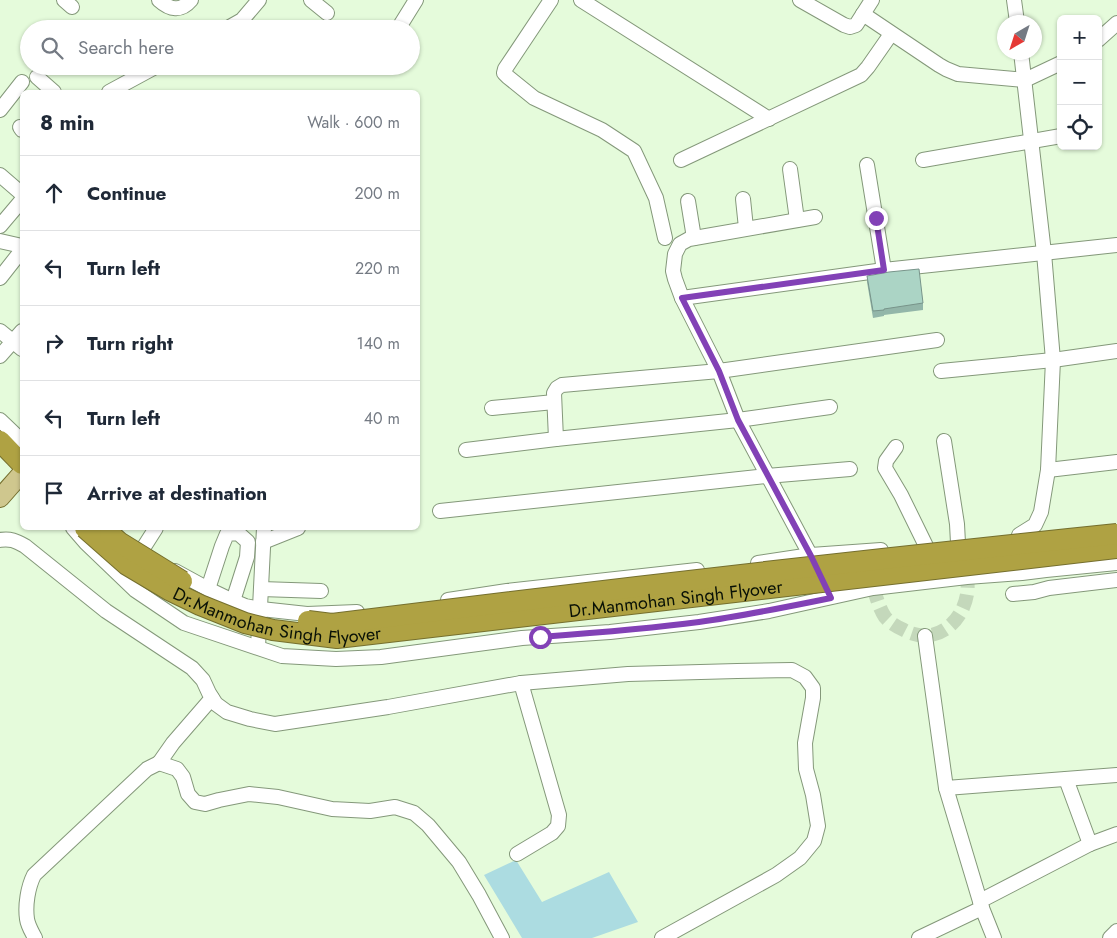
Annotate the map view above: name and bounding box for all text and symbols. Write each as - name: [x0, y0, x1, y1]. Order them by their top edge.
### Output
- north arrow: [997, 15, 1042, 60]
- map controls: [1057, 15, 1102, 150]
- button: +: [1057, 15, 1102, 60]
- search box: [20, 20, 420, 75]
- icon: search: [38, 34, 66, 62]
- text: Search here: [78, 34, 174, 61]
- button: −: [1057, 60, 1102, 105]
- button: locate: [1057, 105, 1102, 150]
- text: 8 min: [40, 108, 95, 138]
- text: Walk · 600 m: [307, 111, 400, 134]
- icon: ahead: [40, 179, 68, 207]
- text: Continue: [87, 180, 166, 207]
- text: 200 m: [354, 182, 400, 205]
- route end: [865, 207, 888, 230]
- icon: left: [40, 254, 68, 282]
- text: Turn left: [87, 255, 160, 282]
- text: 220 m: [355, 257, 400, 280]
- icon: right: [40, 329, 68, 357]
- text: Turn right: [87, 330, 173, 357]
- text: 140 m: [357, 332, 400, 355]
- icon: left: [40, 404, 68, 432]
- text: Turn left: [87, 405, 160, 432]
- text: 40 m: [364, 407, 400, 430]
- icon: arrive: [40, 479, 68, 507]
- text: Arrive at destination: [87, 480, 267, 507]
- street label: Dr.Manmohan Singh Flyover: [567, 574, 785, 624]
- street label: Dr.Manmohan Singh Flyover: [168, 581, 383, 651]
- route start: [529, 626, 552, 649]

